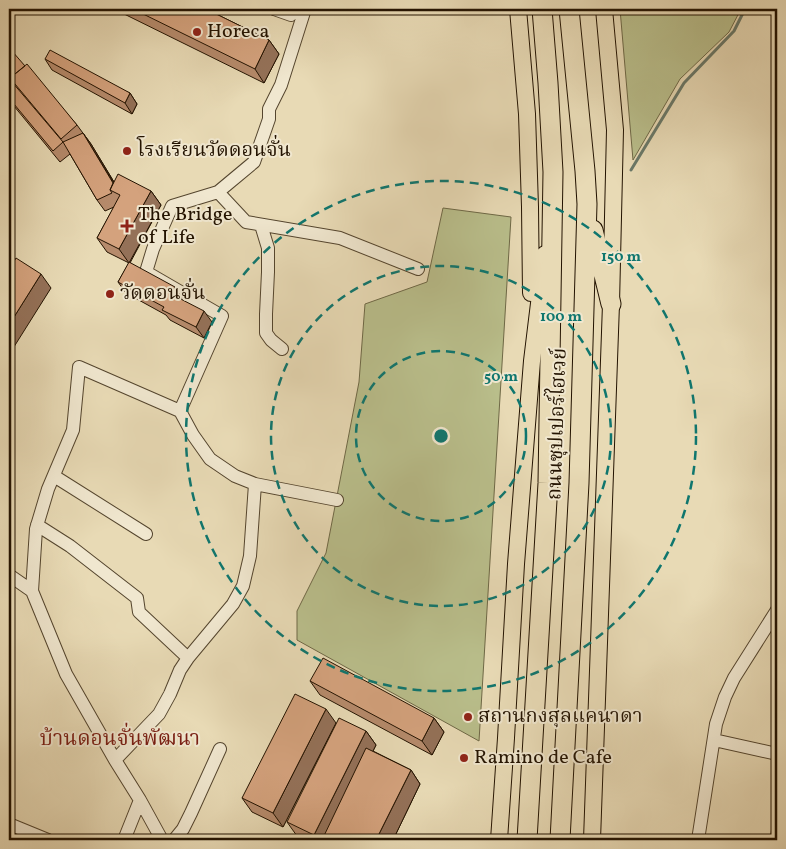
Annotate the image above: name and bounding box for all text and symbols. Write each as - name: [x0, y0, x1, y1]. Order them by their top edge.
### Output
- place label: Horeca: [207, 18, 269, 46]
- marker: Horeca: [191, 26, 203, 38]
- place label: โรงเรียนวัดดอนจั่น: [136, 134, 291, 165]
- marker: โรงเรียนวัดดอนจั่น: [121, 145, 133, 157]
- place label: The Bridge of Life: [138, 201, 233, 252]
- marker: The Bridge of Life: [120, 219, 134, 233]
- text: 150 m: [601, 247, 641, 268]
- place label: วัดดอนจั่น: [120, 277, 205, 308]
- marker: วัดดอนจั่น: [104, 288, 116, 300]
- text: 100 m: [540, 307, 583, 328]
- street label: ถนนซุปเปอร์ไฮเวย์: [540, 347, 575, 501]
- text: 50 m: [484, 367, 518, 388]
- centre of rings: [432, 427, 450, 445]
- place label: สถานกงสุลแคนาดา: [478, 703, 643, 731]
- marker: สถานกงสุลแคนาดา: [462, 711, 474, 723]
- district label: บ้านดอนจั่นพัฒนา: [40, 722, 200, 754]
- place label: Ramino de Cafe: [474, 744, 612, 772]
- marker: Ramino de Cafe: [458, 752, 470, 764]

